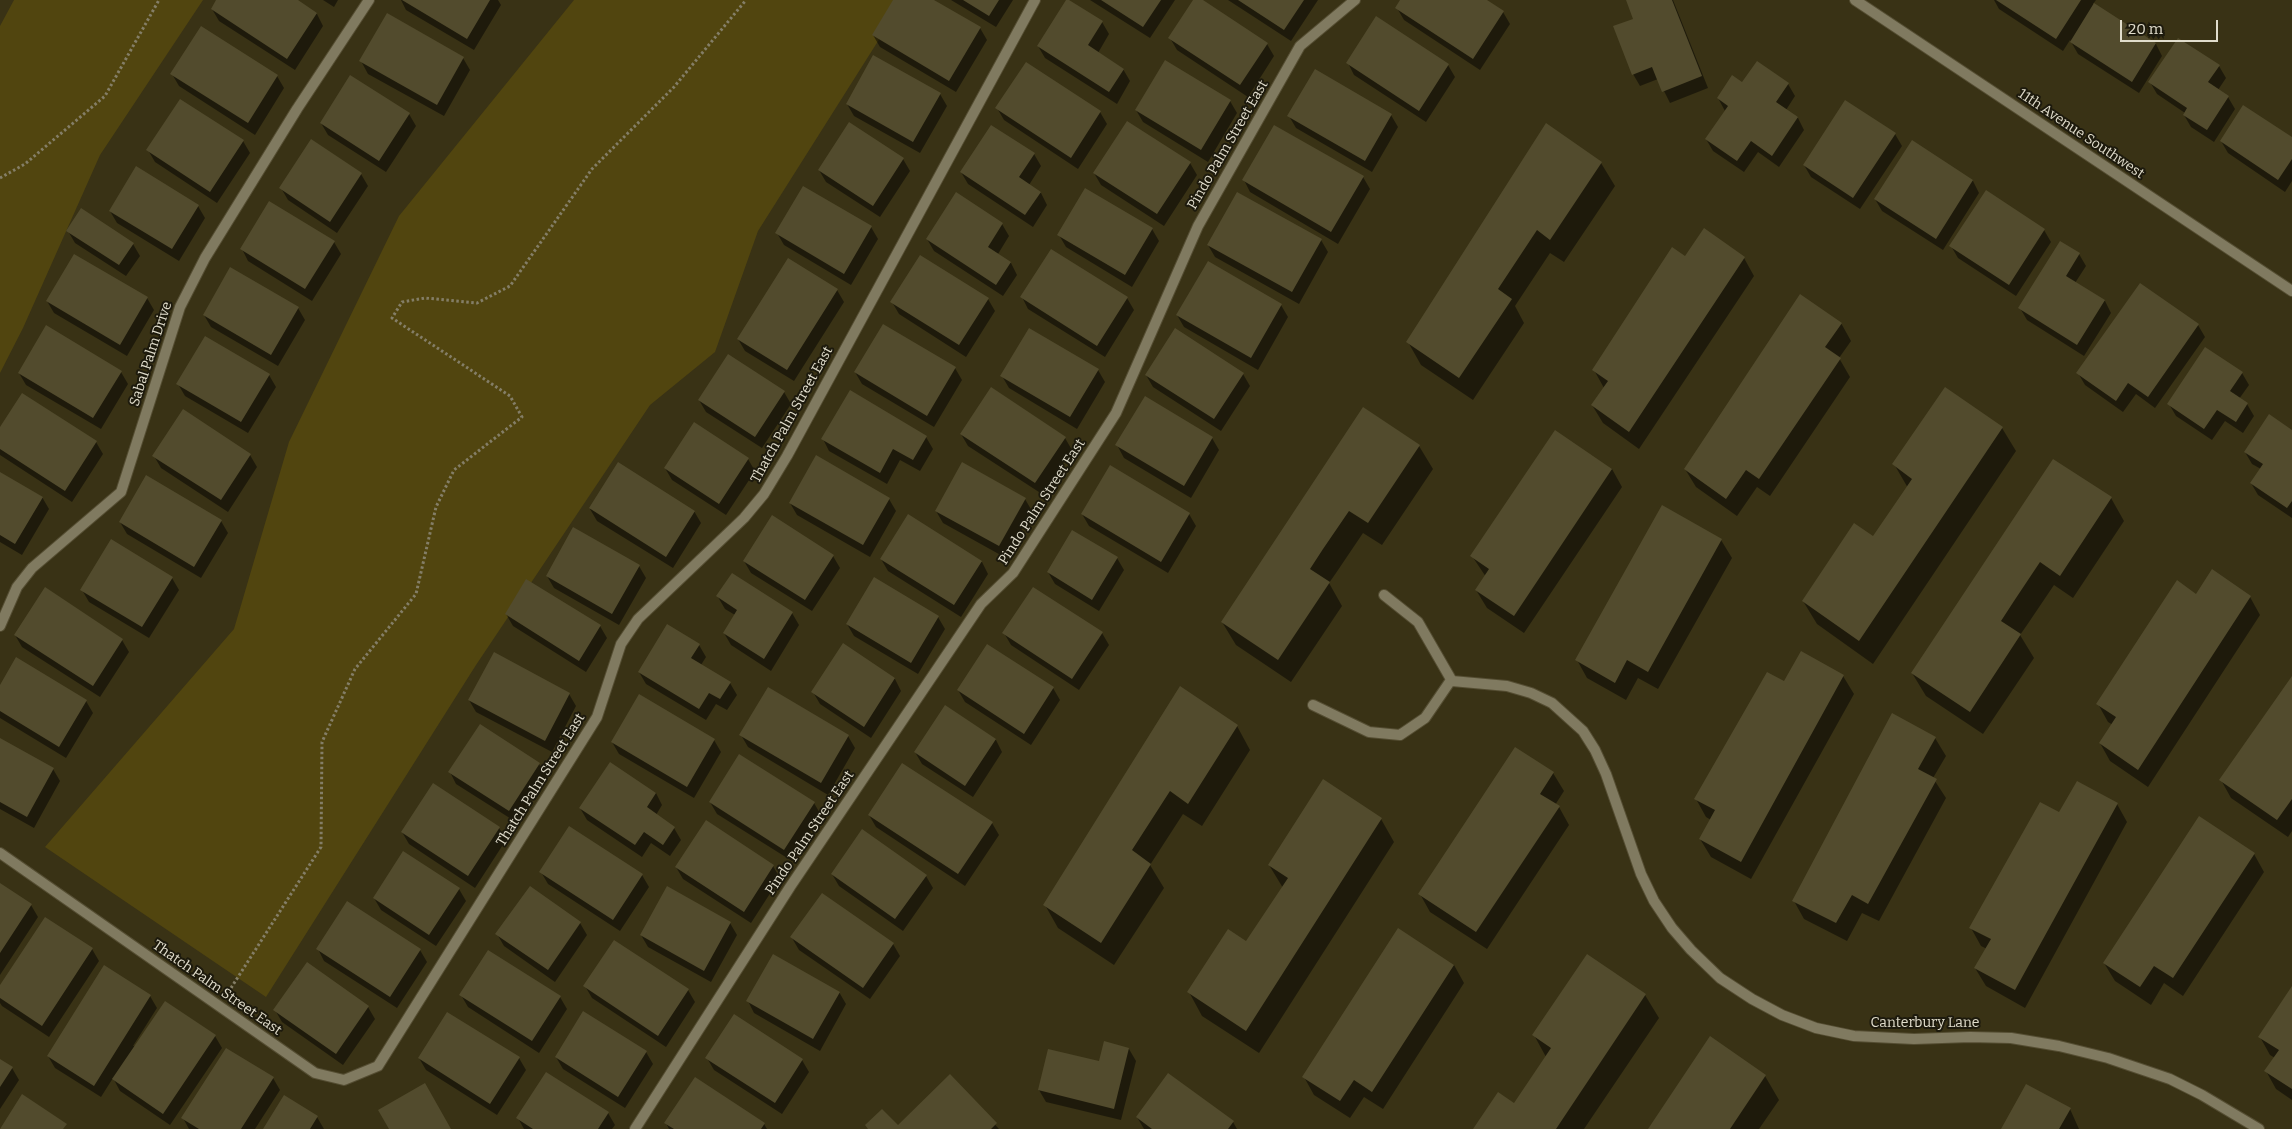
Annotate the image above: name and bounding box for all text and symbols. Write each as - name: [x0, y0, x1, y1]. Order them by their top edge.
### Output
- scale bar: [2122, 10, 2220, 42]
- text: 20 m: [2128, 20, 2163, 38]
- street label: Pindo Palm Street East: [1184, 77, 1272, 213]
- street label: 11th Avenue Southwest: [2015, 86, 2147, 182]
- street label: Sabal Palm Drive: [126, 300, 176, 408]
- street label: Thatch Palm Street East: [747, 344, 837, 486]
- street label: Pindo Palm Street East: [995, 436, 1089, 568]
- street label: Thatch Palm Street East: [493, 710, 589, 850]
- street label: Pindo Palm Street East: [762, 768, 858, 898]
- street label: Thatch Palm Street East: [149, 937, 285, 1039]
- street label: Canterbury Lane: [1871, 1015, 1979, 1031]

